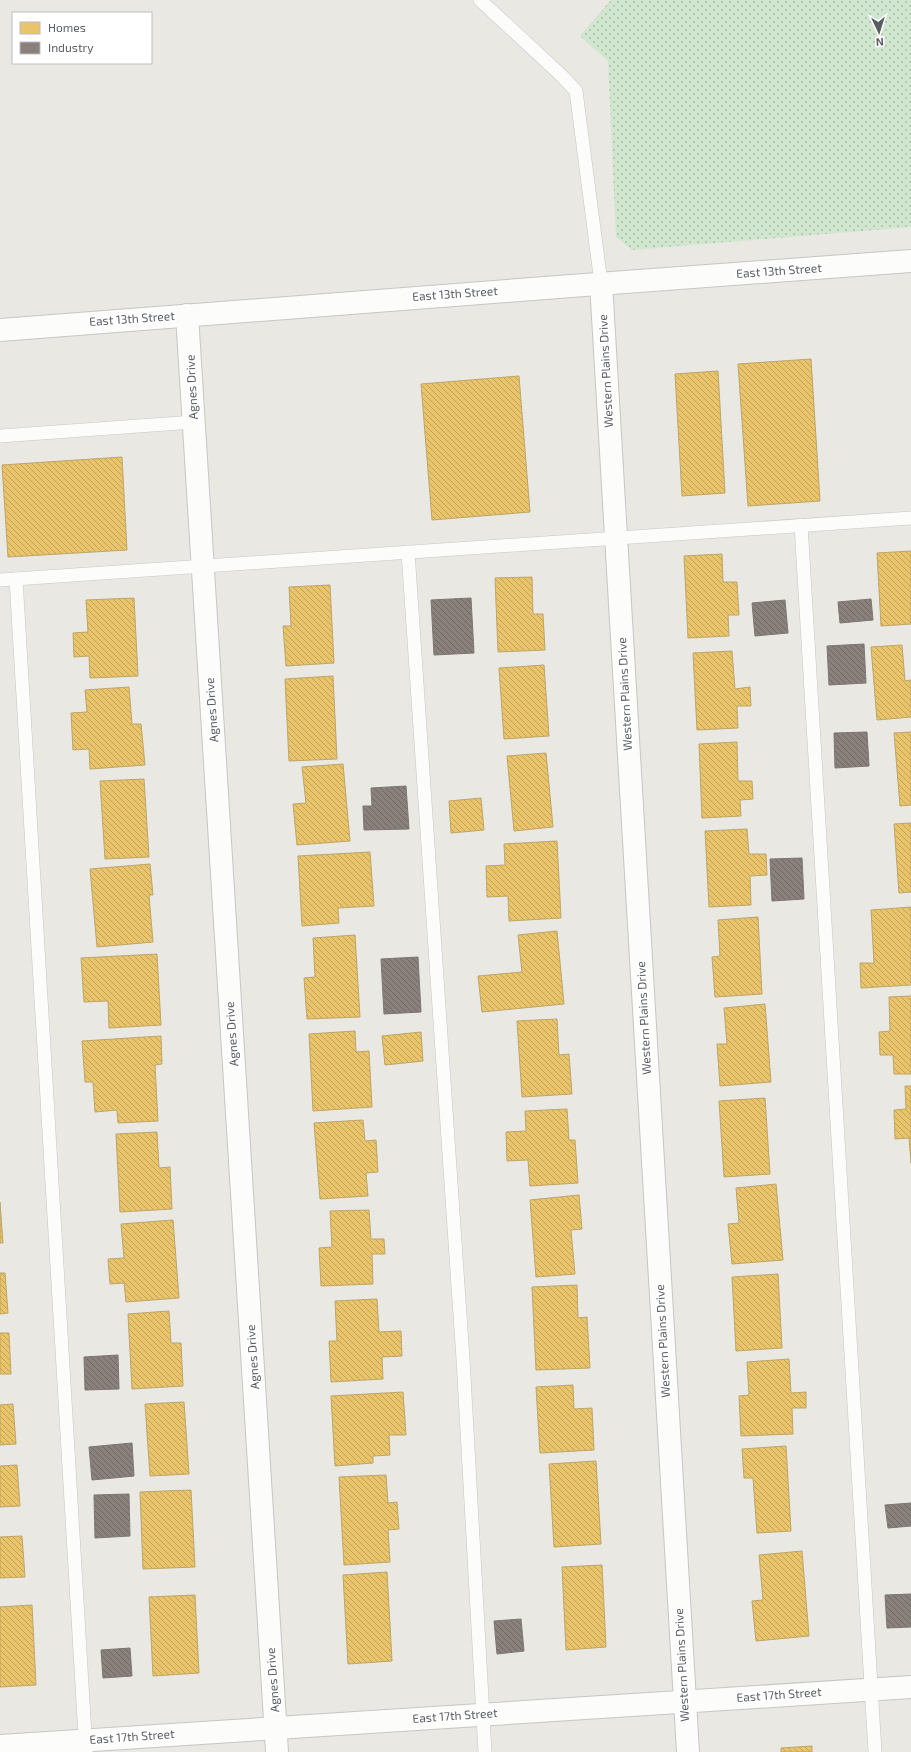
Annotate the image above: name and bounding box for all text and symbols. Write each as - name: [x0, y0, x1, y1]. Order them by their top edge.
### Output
- legend: [12, 12, 152, 64]
- north arrow: [859, 12, 899, 52]
- text: Homes: [48, 20, 86, 34]
- text: N: [875, 36, 884, 49]
- text: Industry: [48, 40, 94, 54]
- street label: East 13th Street: [736, 260, 823, 280]
- street label: East 13th Street: [412, 283, 499, 303]
- street label: East 13th Street: [89, 308, 176, 328]
- street label: Western Plains Drive: [595, 314, 615, 428]
- street label: Agnes Drive: [182, 354, 200, 420]
- street label: Western Plains Drive: [614, 637, 634, 751]
- street label: Agnes Drive: [202, 677, 220, 743]
- street label: Western Plains Drive: [633, 961, 653, 1075]
- street label: Agnes Drive: [222, 1001, 240, 1067]
- street label: Western Plains Drive: [652, 1284, 672, 1398]
- street label: Agnes Drive: [243, 1324, 261, 1390]
- street label: Western Plains Drive: [671, 1608, 691, 1722]
- street label: Agnes Drive: [263, 1647, 281, 1713]
- street label: East 17th Street: [736, 1684, 822, 1704]
- street label: East 17th Street: [412, 1705, 498, 1725]
- street label: East 17th Street: [89, 1726, 175, 1746]

